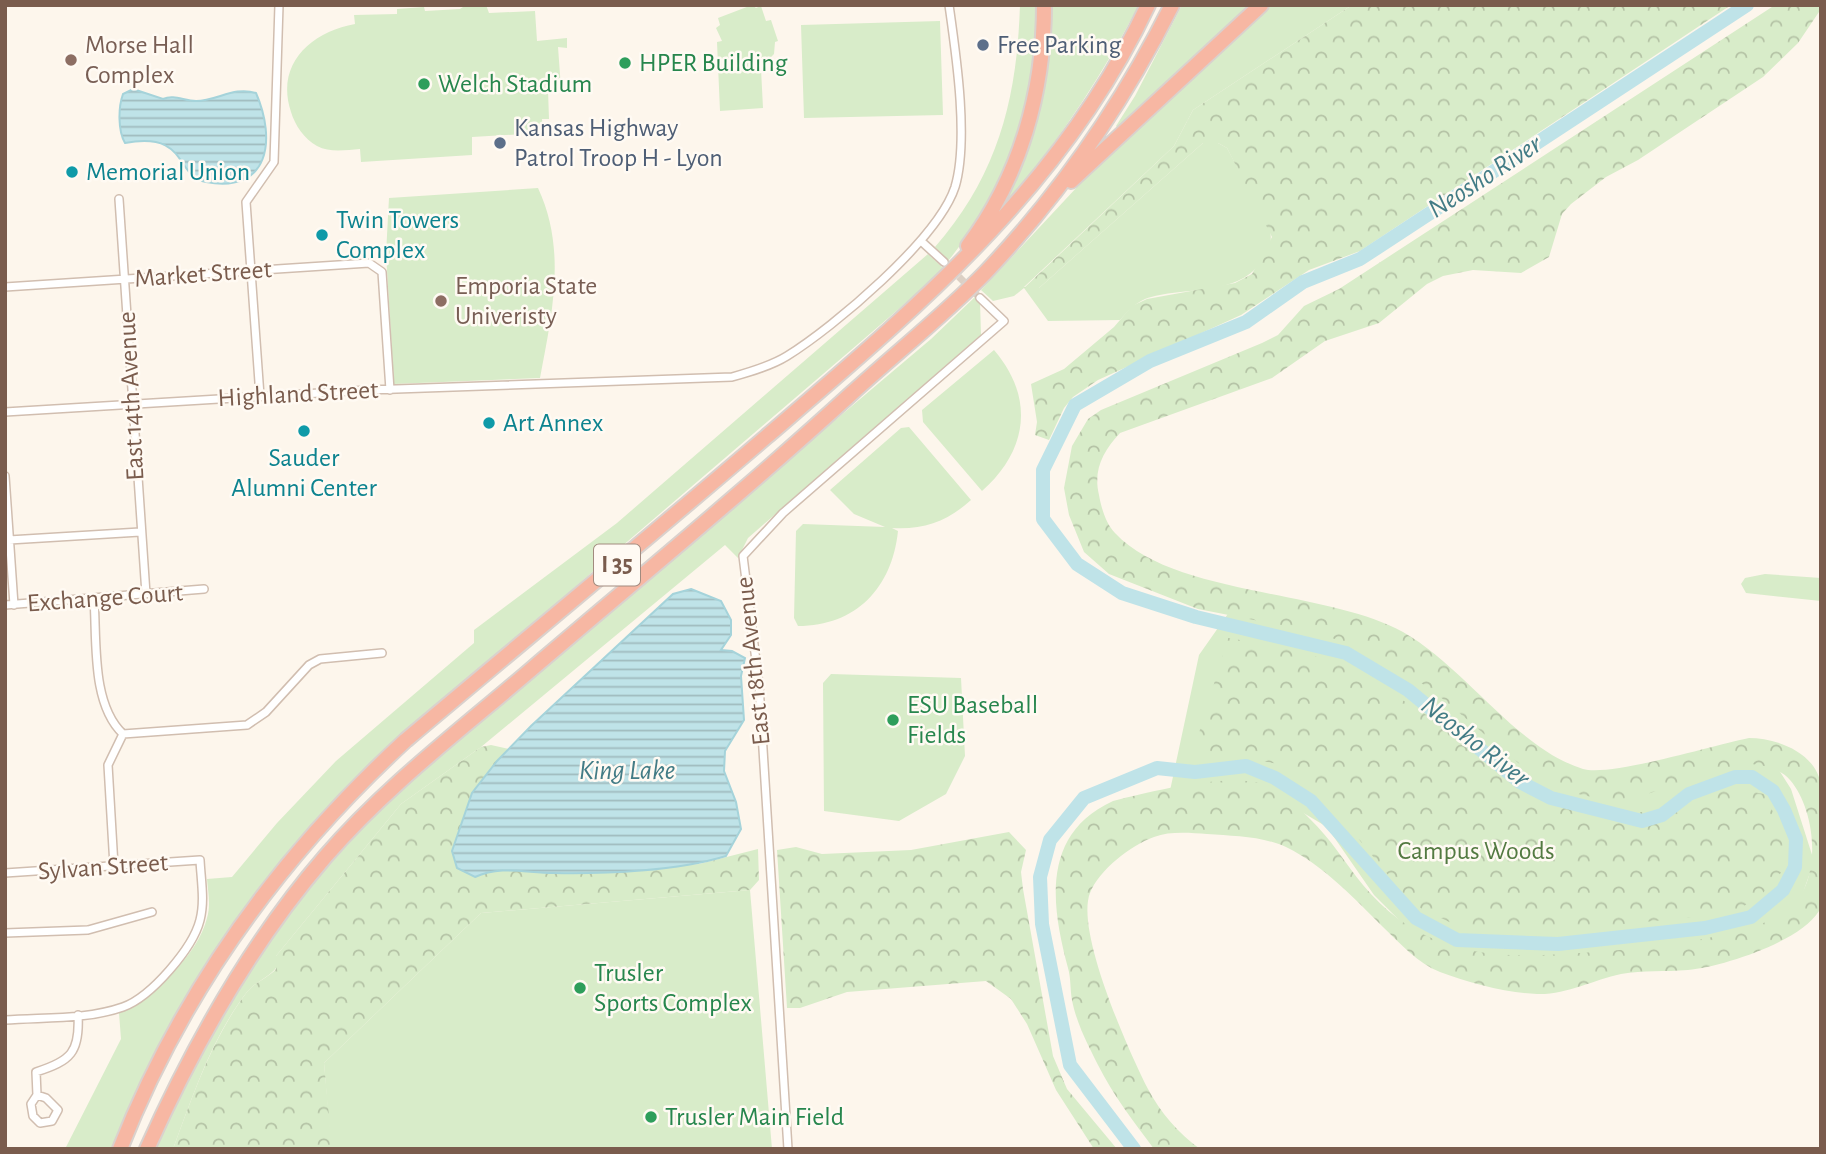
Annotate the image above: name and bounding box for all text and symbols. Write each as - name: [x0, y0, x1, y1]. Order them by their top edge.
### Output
- place label: Morse Hall Complex: [85, 32, 194, 88]
- place label: Free Parking: [997, 32, 1122, 58]
- marker: Free Parking: [975, 37, 991, 53]
- place label: HPER Building: [639, 50, 788, 76]
- marker: Morse Hall Complex: [63, 52, 79, 68]
- marker: HPER Building: [617, 55, 633, 71]
- place label: Welch Stadium: [438, 71, 592, 97]
- marker: Welch Stadium: [416, 76, 432, 92]
- place label: Kansas Highway Patrol Troop H - Lyon: [514, 115, 723, 171]
- water label: Neosho River: [1423, 130, 1547, 224]
- marker: Kansas Highway Patrol Troop H - Lyon: [492, 135, 508, 151]
- place label: Memorial Union: [86, 159, 250, 185]
- marker: Memorial Union: [64, 164, 80, 180]
- place label: Twin Towers Complex: [336, 207, 459, 263]
- marker: Twin Towers Complex: [314, 227, 330, 243]
- street label: Market Street: [133, 256, 273, 292]
- place label: Emporia State Univeristy: [455, 273, 597, 329]
- marker: Emporia State Univeristy: [433, 293, 449, 309]
- street label: East 14th Avenue: [114, 311, 148, 481]
- street label: Highland Street: [217, 377, 379, 411]
- place label: Art Annex: [503, 410, 603, 436]
- marker: Art Annex: [481, 415, 497, 431]
- marker: Sauder Alumni Center: [296, 423, 312, 439]
- place label: Sauder Alumni Center: [231, 445, 377, 501]
- road number: I 35: [594, 544, 640, 586]
- street label: East 18th Avenue: [731, 575, 775, 747]
- street label: Exchange Court: [26, 580, 184, 616]
- water label: Neosho River: [1416, 691, 1535, 793]
- place label: ESU Baseball Fields: [907, 692, 1038, 748]
- marker: ESU Baseball Fields: [885, 712, 901, 728]
- water label: King Lake: [579, 757, 675, 785]
- park label: Campus Woods: [1397, 838, 1555, 864]
- street label: Sylvan Street: [37, 849, 169, 885]
- place label: Trusler Sports Complex: [594, 960, 752, 1016]
- marker: Trusler Sports Complex: [572, 980, 588, 996]
- place label: Trusler Main Field: [665, 1104, 844, 1130]
- marker: Trusler Main Field: [643, 1109, 659, 1125]

